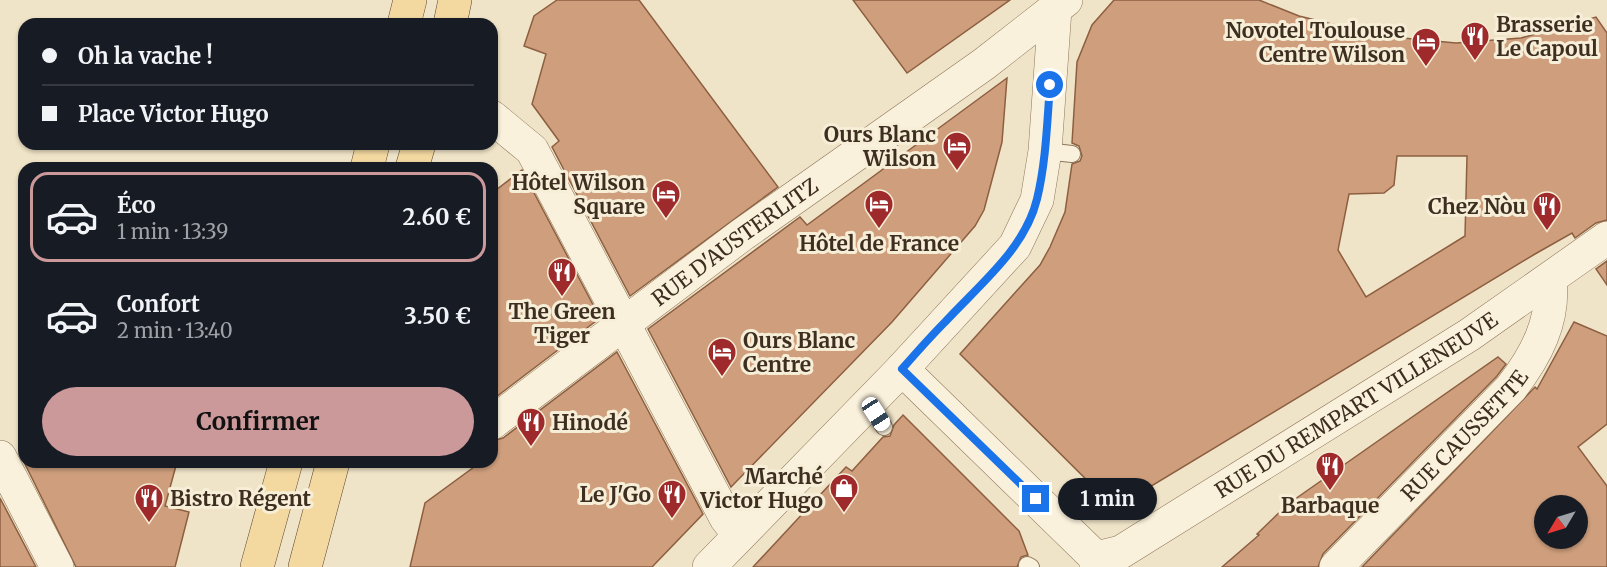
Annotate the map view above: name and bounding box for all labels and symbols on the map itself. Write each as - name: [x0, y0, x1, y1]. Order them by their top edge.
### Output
- place label: Brasserie Le Capoul: [1496, 11, 1598, 62]
- place label: Novotel Toulouse Centre Wilson: [1225, 17, 1405, 68]
- restaurant icon: Brasserie Le Capoul: [1459, 20, 1491, 62]
- hotel icon: Novotel Toulouse Centre Wilson: [1410, 26, 1442, 68]
- route start: [1036, 71, 1063, 98]
- place label: Ours Blanc Wilson: [824, 121, 936, 172]
- hotel icon: Ours Blanc Wilson: [941, 130, 973, 172]
- place label: Hôtel Wilson Square: [512, 169, 645, 220]
- street label: RUE D'AUSTERLITZ: [646, 172, 823, 312]
- hotel icon: Hôtel Wilson Square: [650, 178, 682, 220]
- hotel icon: Hôtel de France: [863, 188, 895, 230]
- restaurant icon: Chez Nòu: [1531, 190, 1563, 232]
- place label: Chez Nòu: [1428, 193, 1526, 220]
- place label: Hôtel de France: [799, 230, 959, 257]
- restaurant icon: The Green Tiger: [546, 256, 578, 298]
- place label: The Green Tiger: [509, 298, 615, 349]
- street label: RUE DU REMPART VILLENEUVE: [1210, 305, 1503, 504]
- place label: Ours Blanc Centre: [743, 327, 856, 378]
- hotel icon: Ours Blanc Centre: [706, 336, 738, 378]
- street label: RUE CAUSSETTE: [1395, 364, 1534, 506]
- car: [859, 394, 893, 434]
- restaurant icon: Hinodé: [515, 406, 547, 448]
- place label: Hinodé: [552, 409, 628, 436]
- restaurant icon: Barbaque: [1314, 450, 1346, 492]
- place label: Marché Victor Hugo: [699, 463, 823, 514]
- shop icon: Marché Victor Hugo: [828, 472, 860, 514]
- restaurant icon: Le J'Go: [656, 478, 688, 520]
- callout: 1 min: [1057, 478, 1156, 520]
- place label: Le J'Go: [579, 481, 651, 508]
- restaurant icon: Bistro Régent: [133, 482, 165, 524]
- place label: Bistro Régent: [170, 485, 312, 512]
- route end: [1022, 485, 1049, 512]
- place label: Barbaque: [1281, 492, 1379, 519]
- north arrow: [1534, 495, 1588, 549]

